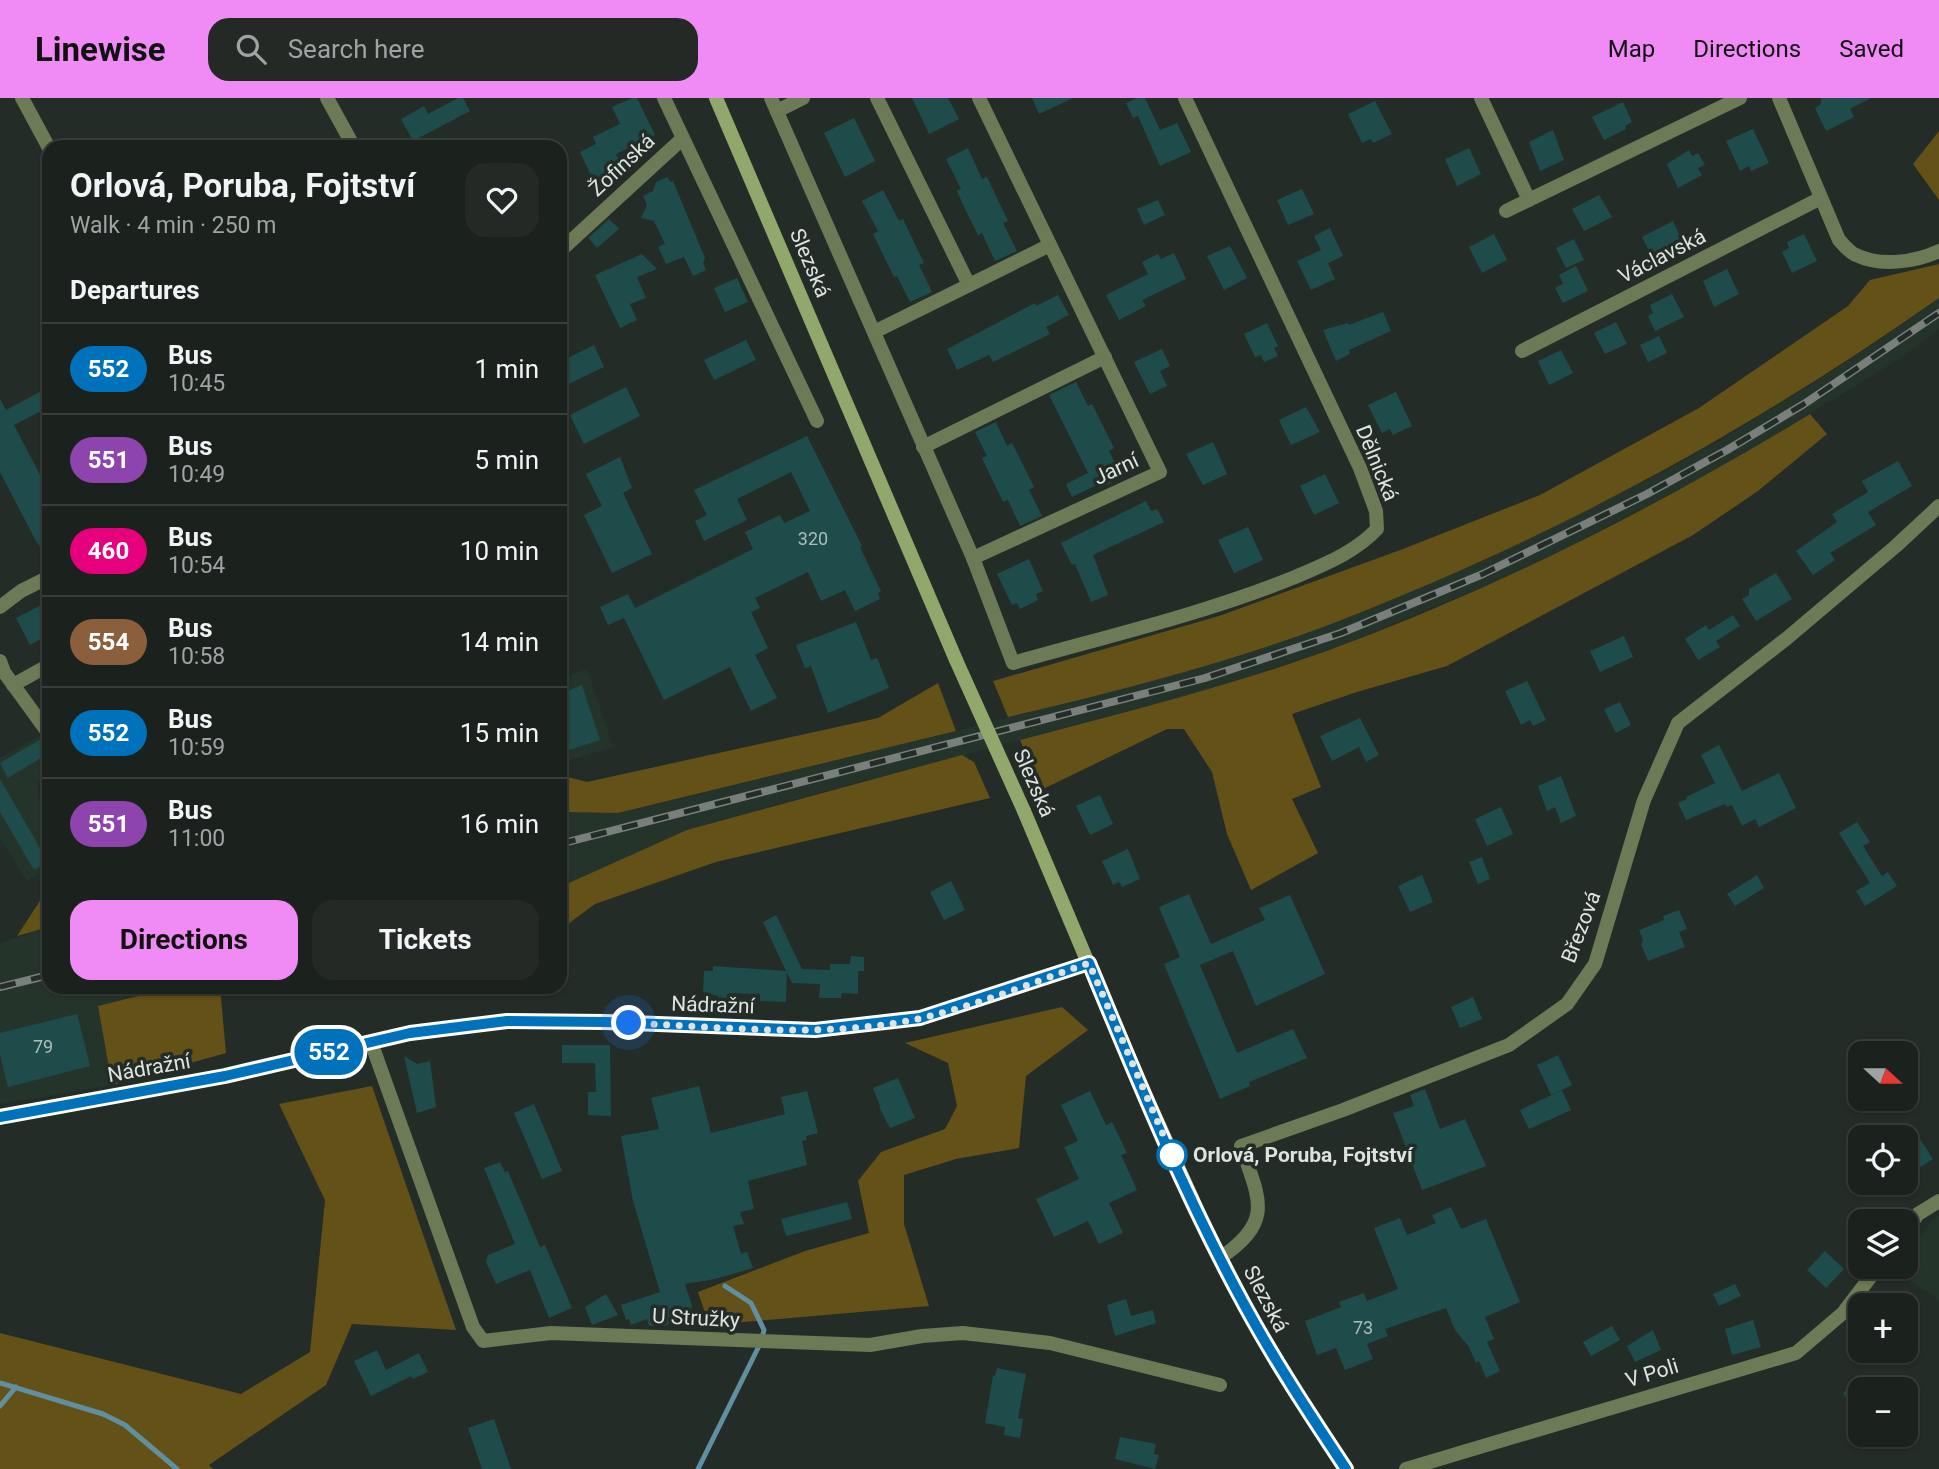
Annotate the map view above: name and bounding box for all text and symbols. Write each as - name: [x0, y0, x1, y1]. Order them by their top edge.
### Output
- search box: [208, 18, 698, 81]
- text: Linewise: [35, 30, 166, 69]
- icon: search: [232, 30, 270, 68]
- text: Search here: [288, 34, 424, 64]
- text: Map: [1608, 35, 1655, 63]
- text: Directions: [1693, 35, 1801, 63]
- text: Saved: [1839, 35, 1904, 63]
- street label: Žofinská: [584, 129, 660, 201]
- button: heart: [465, 163, 539, 237]
- text: Orlová, Poruba, Fojtství: [70, 166, 415, 205]
- text: Walk · 4 min · 250 m: [70, 212, 276, 239]
- street label: Václavská: [1614, 224, 1710, 288]
- street label: Slezská: [785, 225, 835, 301]
- text: Departures: [70, 275, 200, 305]
- text: Bus: [168, 340, 213, 370]
- text: 1 min: [474, 354, 539, 384]
- text: 552: [88, 355, 129, 383]
- text: 10:45: [168, 370, 225, 397]
- street label: Dělnická: [1351, 422, 1403, 504]
- text: Bus: [168, 431, 213, 461]
- text: 5 min: [474, 445, 539, 475]
- text: 551: [88, 446, 129, 474]
- street label: Jarní: [1090, 448, 1143, 490]
- text: 10:49: [168, 461, 225, 488]
- text: Bus: [168, 522, 213, 552]
- house number: 320: [798, 528, 828, 549]
- text: 10 min: [460, 536, 539, 566]
- text: 460: [88, 537, 129, 565]
- text: 10:54: [168, 552, 225, 579]
- text: Bus: [168, 613, 213, 643]
- text: 14 min: [460, 627, 539, 657]
- text: 554: [88, 628, 129, 656]
- text: 10:58: [168, 643, 225, 670]
- text: Bus: [168, 704, 213, 734]
- text: 15 min: [460, 718, 539, 748]
- text: 552: [88, 719, 129, 747]
- text: 10:59: [168, 734, 225, 761]
- street label: Slezská: [1008, 745, 1060, 821]
- text: Bus: [168, 795, 213, 825]
- text: 16 min: [460, 809, 539, 839]
- text: 551: [88, 810, 129, 838]
- text: 11:00: [168, 825, 225, 852]
- street label: Březová: [1556, 888, 1606, 966]
- button: Directions: [70, 900, 298, 980]
- button: Tickets: [312, 900, 539, 980]
- street label: Nádražní: [671, 992, 756, 1018]
- your location: [611, 1005, 646, 1040]
- line badge: 552: [289, 1029, 369, 1075]
- house number: 79: [33, 1036, 53, 1057]
- text: 552: [308, 1038, 350, 1066]
- north arrow: [1848, 1041, 1918, 1111]
- map controls: [1848, 1041, 1918, 1447]
- street label: Nádražní: [106, 1049, 193, 1087]
- button: locate: [1848, 1125, 1918, 1195]
- marker: Orlová, Poruba, Fojtství: [1157, 1140, 1187, 1170]
- place label: Orlová, Poruba, Fojtství: [1193, 1143, 1414, 1167]
- button: layers: [1848, 1209, 1918, 1279]
- street label: Slezská: [1238, 1262, 1294, 1336]
- button: +: [1848, 1293, 1918, 1363]
- street label: U Stružky: [652, 1304, 741, 1332]
- house number: 73: [1353, 1317, 1373, 1338]
- street label: V Poli: [1623, 1354, 1681, 1392]
- button: −: [1848, 1377, 1918, 1447]

